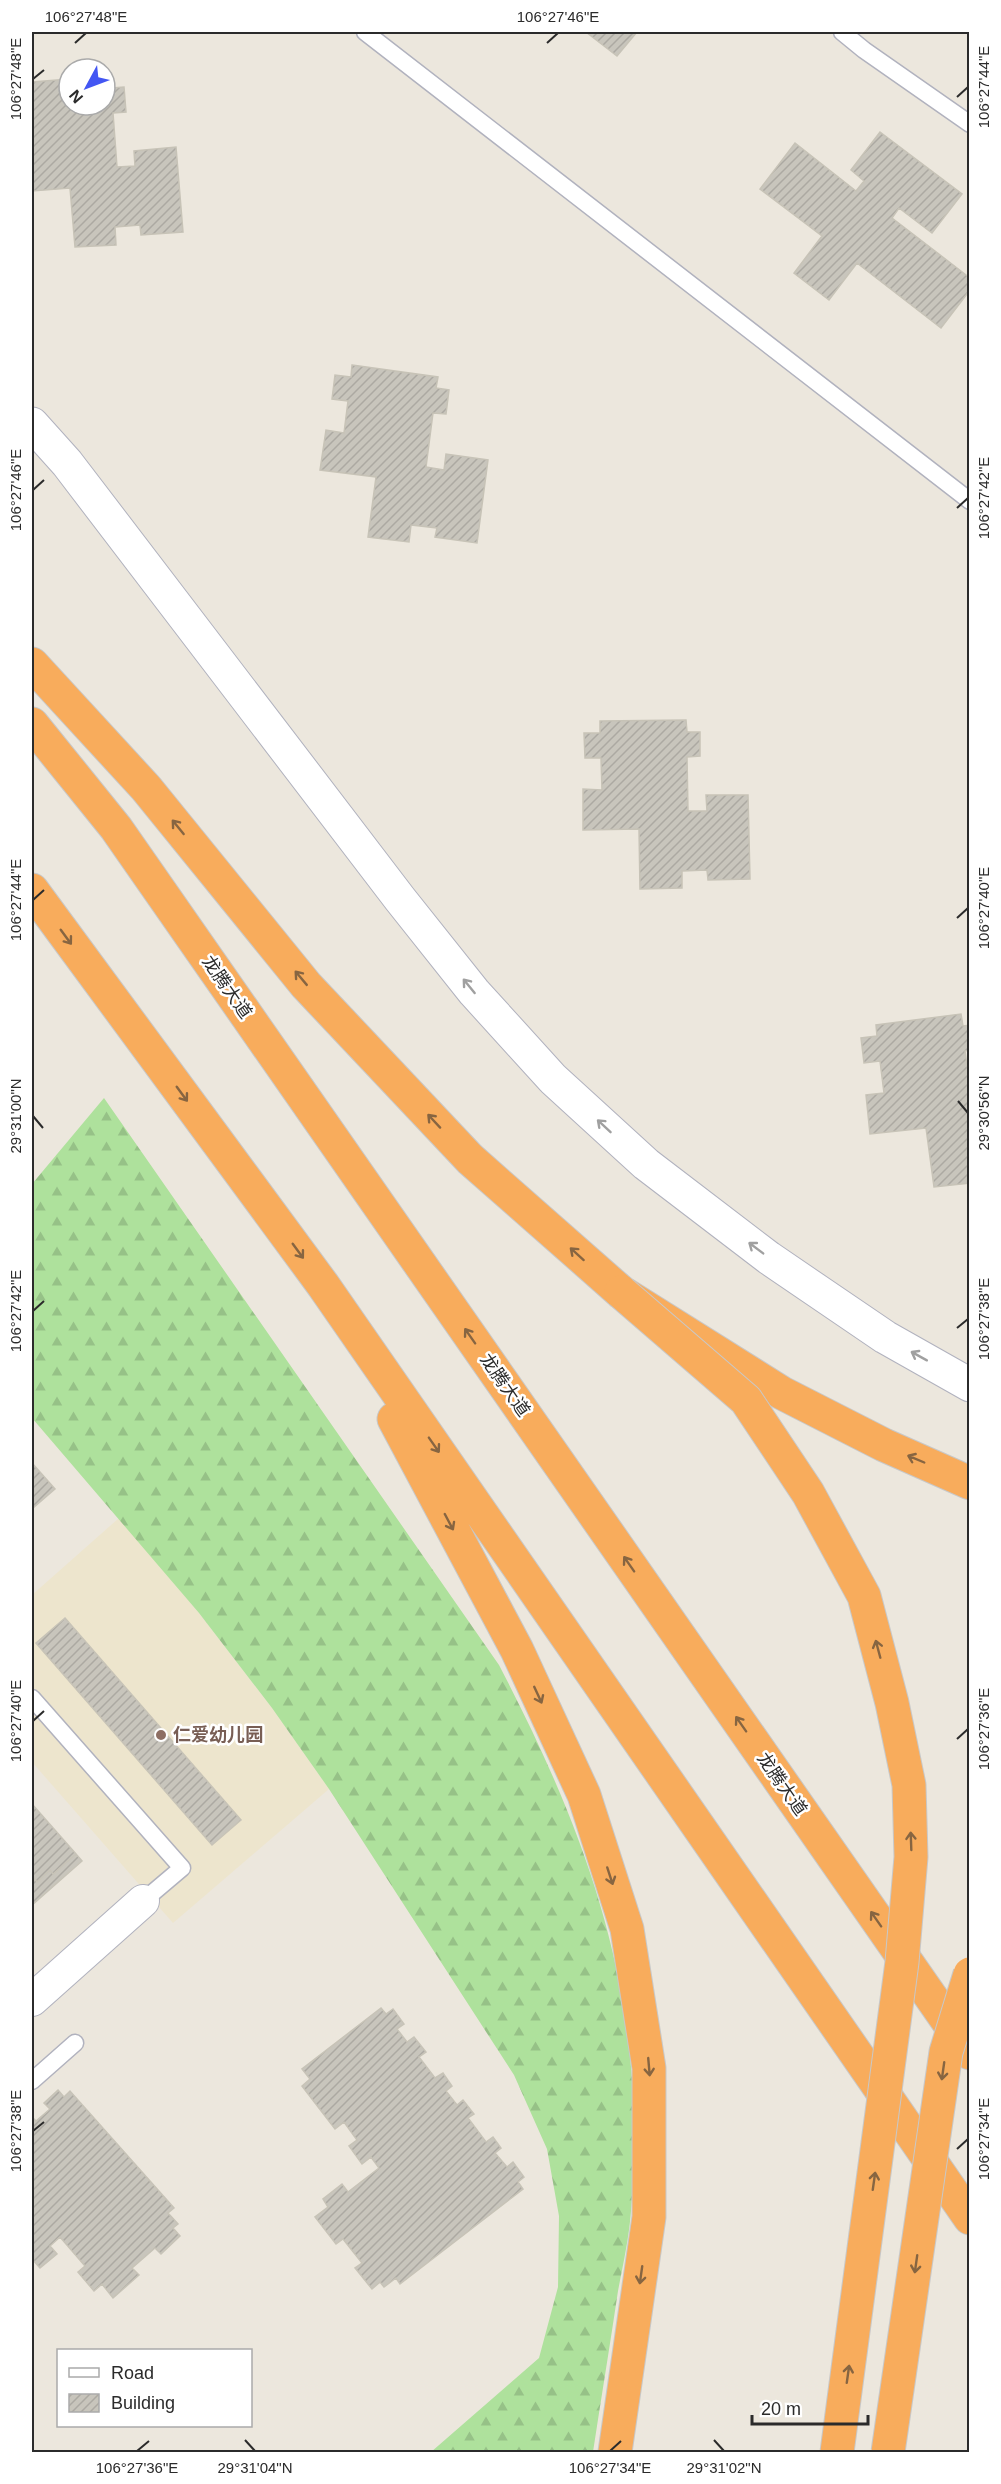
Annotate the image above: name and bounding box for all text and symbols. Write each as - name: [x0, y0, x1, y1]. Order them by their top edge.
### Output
- text: 106°27'48"E: [45, 8, 127, 25]
- text: 106°27'46"E: [517, 8, 599, 25]
- text: 106°27'48"E: [7, 38, 24, 120]
- text: 106°27'44"E: [975, 46, 992, 128]
- north arrow: [57, 57, 117, 117]
- text: N: [66, 87, 86, 106]
- text: 106°27'46"E: [7, 449, 24, 531]
- text: 106°27'42"E: [975, 457, 992, 539]
- one-way arrow: [171, 819, 184, 835]
- text: 106°27'44"E: [7, 859, 24, 941]
- text: 106°27'40"E: [975, 867, 992, 949]
- one-way arrow: [60, 929, 73, 945]
- street label: 龙腾大道: [198, 952, 256, 1022]
- one-way arrow: [295, 971, 308, 987]
- one-way arrow: [462, 978, 475, 994]
- text: 29°30'56"N: [975, 1075, 992, 1151]
- text: 29°31'00"N: [7, 1078, 24, 1154]
- one-way arrow: [176, 1086, 189, 1102]
- one-way arrow: [427, 1113, 441, 1128]
- one-way arrow: [597, 1119, 612, 1133]
- one-way arrow: [292, 1242, 305, 1258]
- one-way arrow: [748, 1242, 764, 1255]
- one-way arrow: [570, 1247, 585, 1261]
- text: 106°27'42"E: [7, 1270, 24, 1352]
- text: 106°27'38"E: [975, 1278, 992, 1360]
- one-way arrow: [464, 1328, 476, 1344]
- street label: 龙腾大道: [476, 1350, 534, 1420]
- one-way arrow: [910, 1350, 928, 1361]
- one-way arrow: [428, 1436, 440, 1453]
- one-way arrow: [907, 1453, 925, 1464]
- one-way arrow: [443, 1513, 455, 1530]
- one-way arrow: [623, 1557, 635, 1573]
- one-way arrow: [872, 1640, 883, 1659]
- text: 106°27'40"E: [7, 1680, 24, 1762]
- one-way arrow: [533, 1686, 544, 1704]
- text: 106°27'36"E: [975, 1688, 992, 1770]
- one-way arrow: [735, 1717, 747, 1733]
- place label: 仁爱幼儿园: [173, 1725, 263, 1745]
- marker: 仁爱幼儿园: [154, 1728, 168, 1742]
- street label: 龙腾大道: [753, 1749, 811, 1819]
- one-way arrow: [905, 1831, 917, 1851]
- one-way arrow: [605, 1866, 616, 1885]
- one-way arrow: [870, 1911, 882, 1928]
- one-way arrow: [643, 2056, 654, 2076]
- one-way arrow: [938, 2061, 949, 2081]
- text: 106°27'38"E: [7, 2090, 24, 2172]
- text: 106°27'34"E: [975, 2098, 992, 2180]
- one-way arrow: [869, 2171, 880, 2191]
- one-way arrow: [910, 2254, 921, 2274]
- one-way arrow: [635, 2265, 646, 2285]
- legend: [57, 2349, 252, 2427]
- text: Road: [111, 2363, 154, 2383]
- one-way arrow: [842, 2364, 853, 2384]
- scale bar: [752, 2388, 868, 2426]
- text: Building: [111, 2393, 175, 2413]
- text: 20 m: [761, 2399, 801, 2419]
- text: 106°27'36"E: [96, 2459, 178, 2476]
- text: 29°31'04"N: [217, 2459, 293, 2476]
- text: 106°27'34"E: [569, 2459, 651, 2476]
- text: 29°31'02"N: [686, 2459, 762, 2476]

